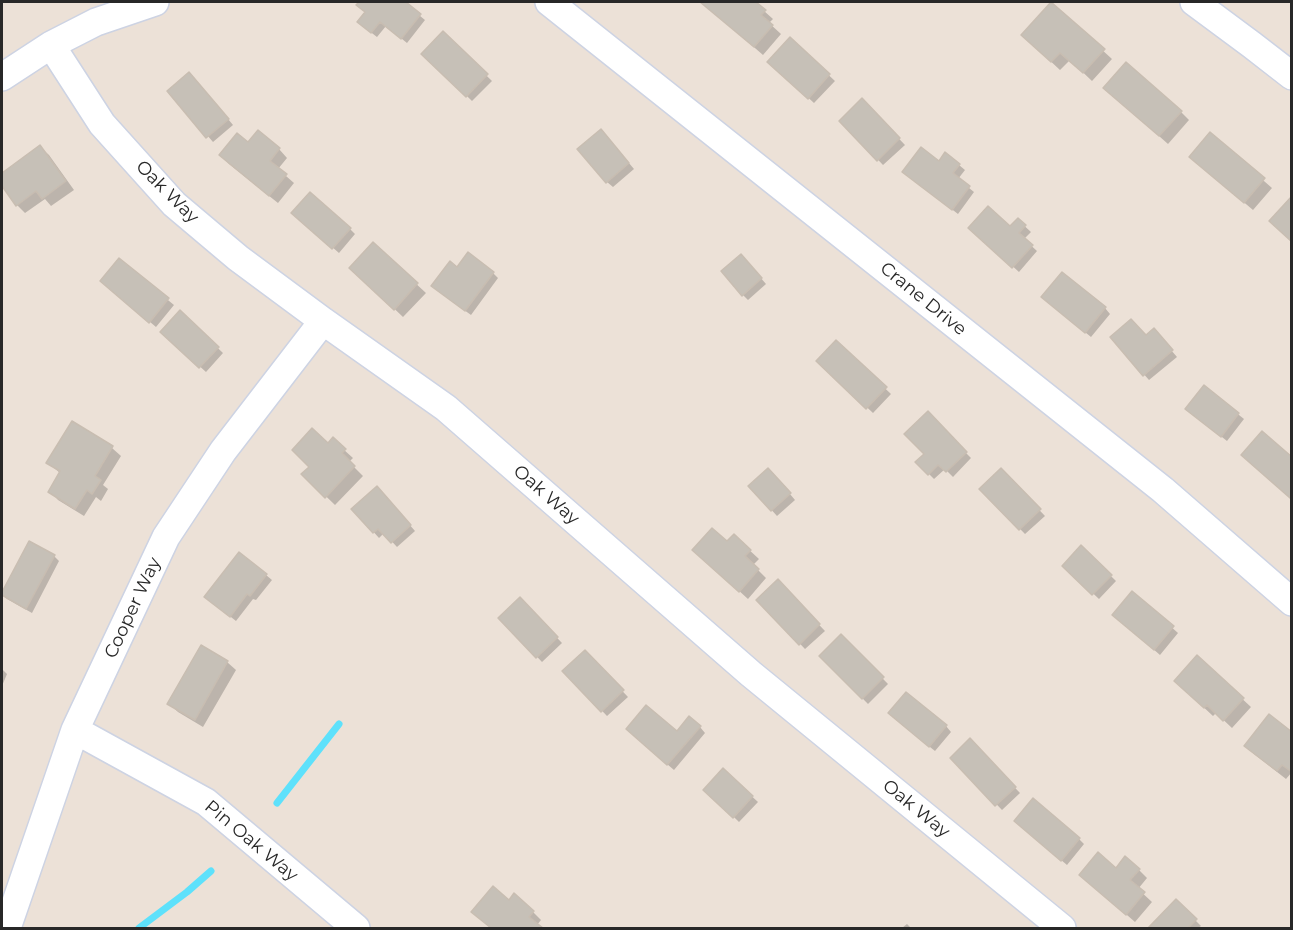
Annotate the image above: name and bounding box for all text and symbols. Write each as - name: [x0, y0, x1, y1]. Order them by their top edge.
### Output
- street label: Oak Way: [131, 156, 203, 228]
- street label: Crane Drive: [875, 258, 971, 340]
- street label: Oak Way: [509, 461, 583, 529]
- street label: Cooper Way: [100, 554, 166, 662]
- street label: Oak Way: [878, 775, 954, 843]
- street label: Pin Oak Way: [200, 796, 302, 886]

